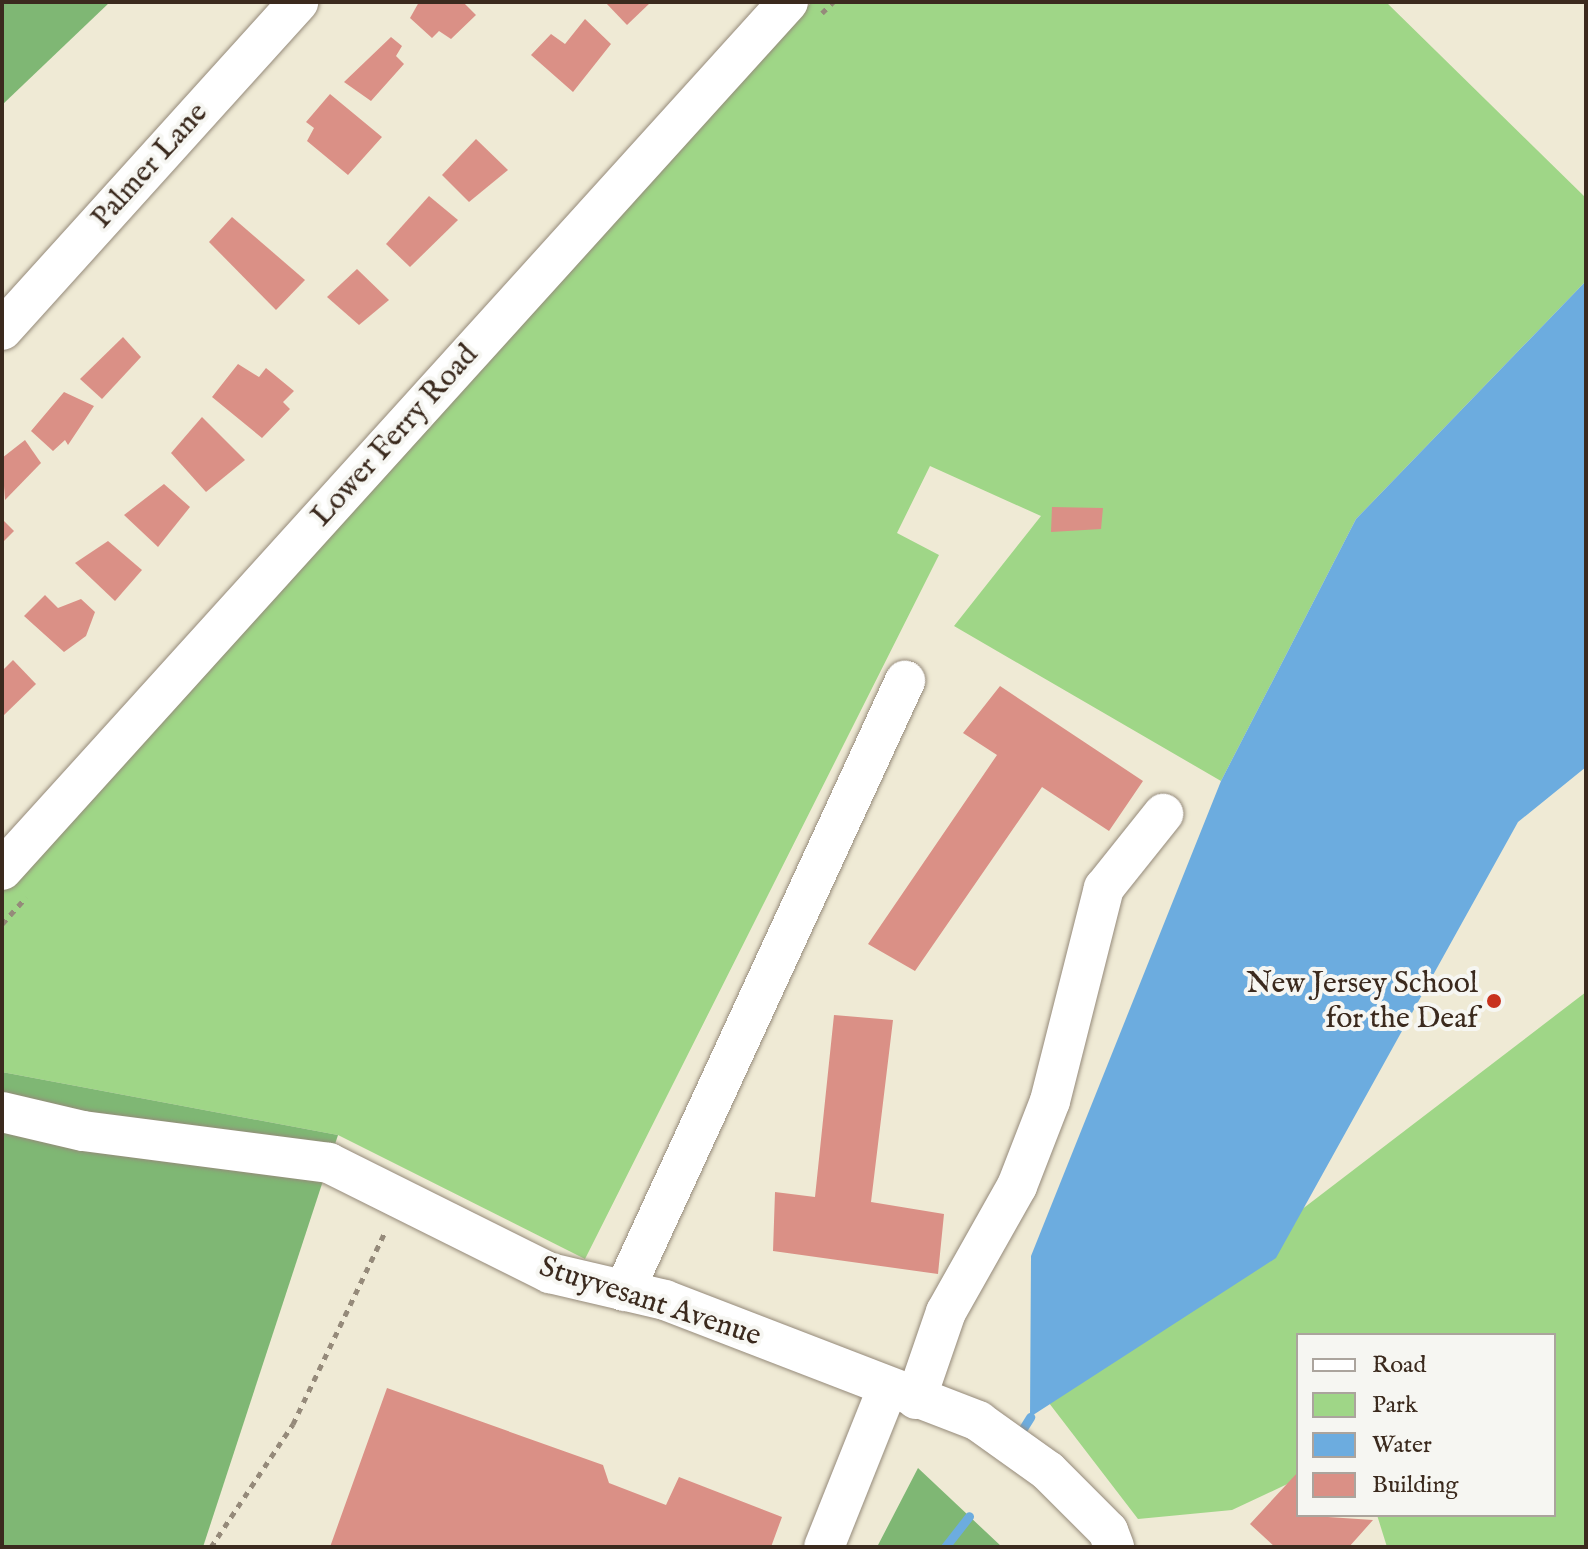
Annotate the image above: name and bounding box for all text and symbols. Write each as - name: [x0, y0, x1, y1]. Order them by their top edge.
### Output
- street label: Palmer Lane: [84, 96, 216, 236]
- street label: Lower Ferry Road: [304, 338, 486, 534]
- place label: New Jersey School for the Deaf: [1246, 966, 1478, 1036]
- marker: New Jersey School for the Deaf: [1485, 992, 1503, 1010]
- street label: Stuyvesant Avenue: [535, 1249, 765, 1355]
- legend: [1296, 1333, 1556, 1517]
- text: Road: [1372, 1350, 1426, 1381]
- text: Park: [1372, 1390, 1418, 1421]
- text: Water: [1372, 1430, 1432, 1461]
- text: Building: [1372, 1470, 1458, 1501]

